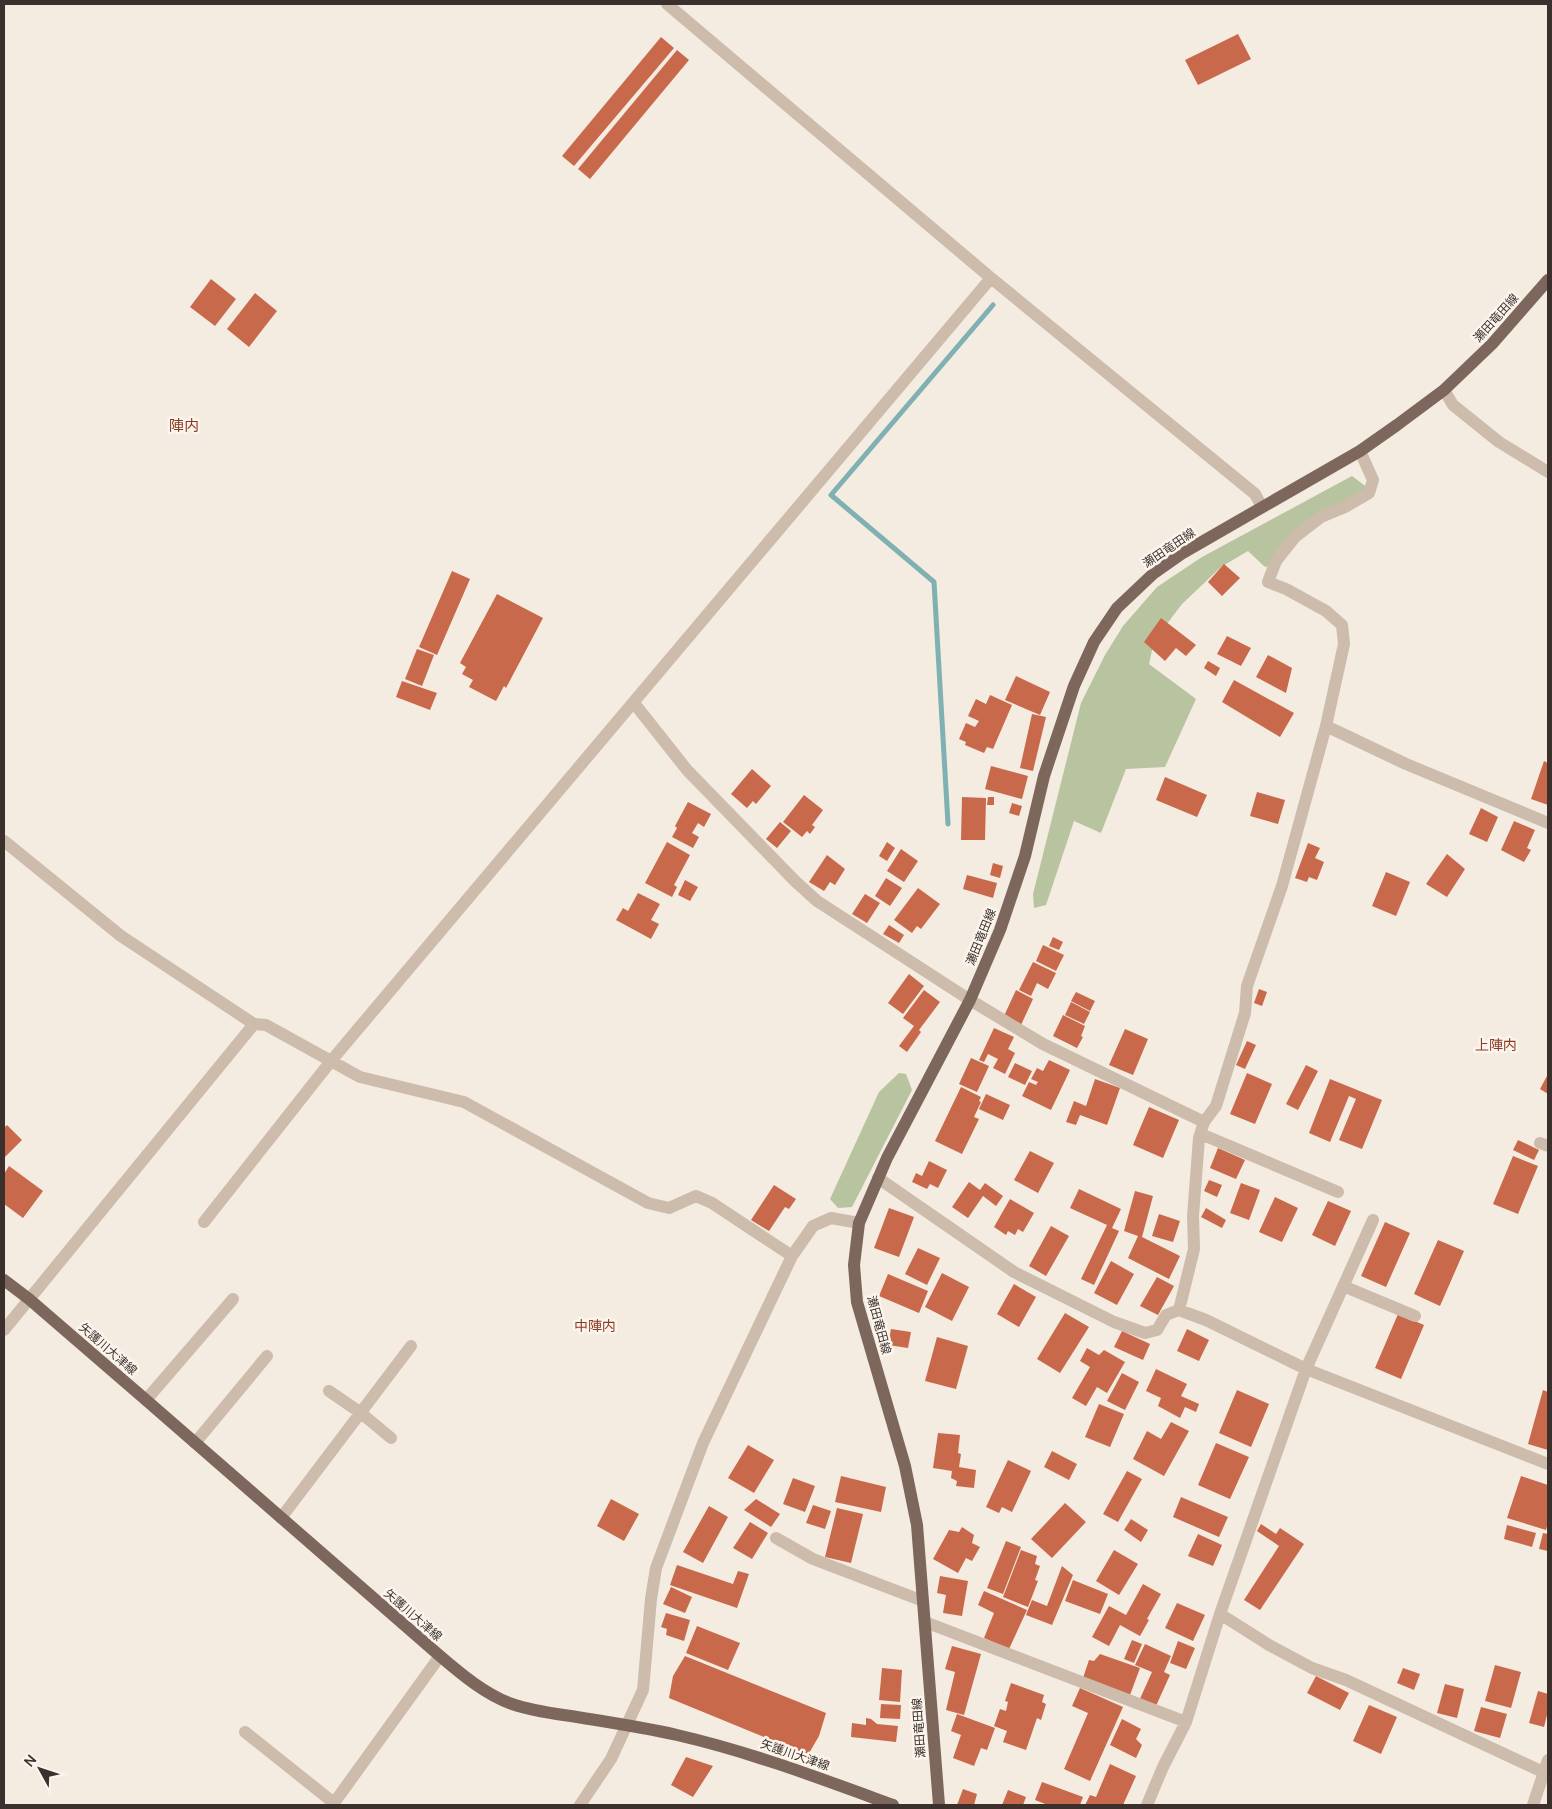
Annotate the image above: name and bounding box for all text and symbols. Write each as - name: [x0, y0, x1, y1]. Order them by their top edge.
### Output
- street label: 瀬田竜田線: [1469, 290, 1522, 346]
- district label: 陣内: [169, 415, 199, 436]
- street label: 瀬田竜田線: [1139, 524, 1198, 571]
- street label: 瀬田竜田線: [961, 906, 1000, 968]
- district label: 上陣内: [1475, 1035, 1517, 1054]
- street label: 瀬田竜田線: [864, 1294, 895, 1356]
- district label: 中陣内: [574, 1316, 616, 1335]
- street label: 矢護川大津線: [76, 1319, 141, 1379]
- street label: 矢護川大津線: [381, 1585, 446, 1645]
- street label: 瀬田竜田線: [908, 1698, 929, 1759]
- street label: 矢護川大津線: [758, 1735, 832, 1774]
- north arrow: [15, 1744, 65, 1794]
- text: N: [19, 1750, 40, 1770]

